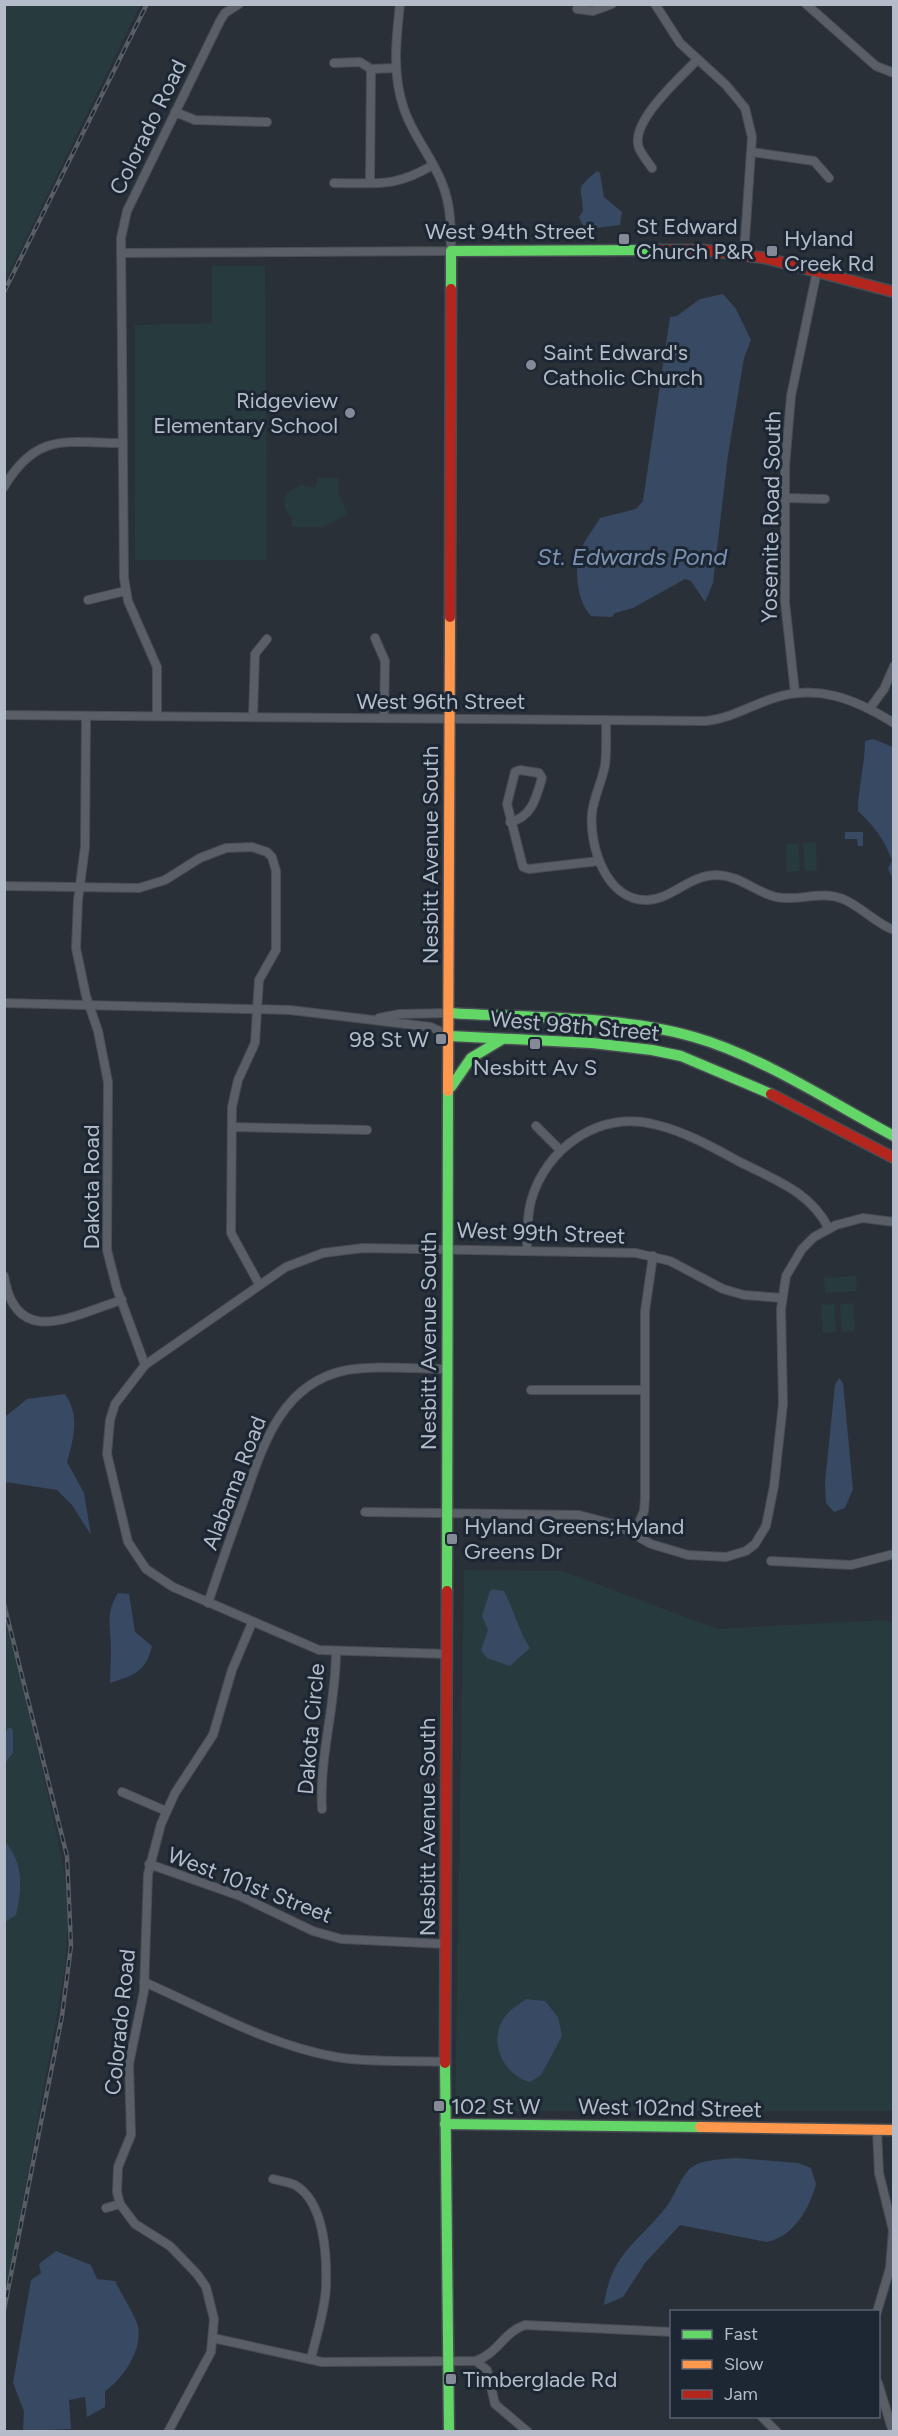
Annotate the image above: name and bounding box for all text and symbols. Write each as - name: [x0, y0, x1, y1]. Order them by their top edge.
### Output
- street label: Colorado Road: [104, 55, 192, 199]
- place label: St Edward Church P&R: [636, 213, 754, 265]
- street label: West 94th Street: [425, 218, 595, 245]
- place label: Hyland Creek Rd: [784, 225, 874, 277]
- marker: St Edward Church P&R: [617, 232, 631, 246]
- marker: Hyland Creek Rd: [765, 244, 779, 258]
- place label: Saint Edward's Catholic Church: [543, 339, 703, 391]
- marker: Saint Edward's Catholic Church: [524, 358, 538, 372]
- place label: Ridgeview Elementary School: [153, 387, 339, 439]
- marker: Ridgeview Elementary School: [343, 406, 357, 420]
- street label: Yosemite Road South: [756, 411, 786, 623]
- water label: St. Edwards Pond: [537, 542, 728, 571]
- street label: West 96th Street: [357, 688, 525, 715]
- street label: Nesbitt Avenue South: [417, 746, 444, 964]
- street label: West 98th Street: [489, 1005, 661, 1047]
- place label: 98 St W: [349, 1026, 429, 1053]
- marker: 98 St W: [434, 1032, 448, 1046]
- marker: Nesbitt Av S: [528, 1037, 542, 1051]
- place label: Nesbitt Av S: [473, 1054, 597, 1081]
- street label: Dakota Road: [78, 1124, 105, 1250]
- street label: West 99th Street: [456, 1217, 626, 1249]
- street label: Nesbitt Avenue South: [415, 1232, 442, 1450]
- street label: Alabama Road: [196, 1412, 272, 1554]
- place label: Hyland Greens;Hyland Greens Dr: [464, 1513, 685, 1565]
- marker: Hyland Greens;Hyland Greens Dr: [445, 1532, 459, 1546]
- street label: Dakota Circle: [292, 1662, 330, 1796]
- street label: Nesbitt Avenue South: [414, 1718, 441, 1936]
- street label: West 101st Street: [164, 1841, 336, 1929]
- street label: Colorado Road: [99, 1948, 141, 2096]
- place label: 102 St W: [451, 2093, 540, 2120]
- street label: West 102nd Street: [578, 2093, 762, 2123]
- marker: 102 St W: [432, 2099, 446, 2113]
- legend: [670, 2310, 880, 2418]
- text: Fast: [724, 2323, 758, 2345]
- text: Slow: [724, 2353, 763, 2375]
- place label: Timberglade Rd: [463, 2366, 617, 2393]
- marker: Timberglade Rd: [444, 2372, 458, 2386]
- text: Jam: [724, 2383, 758, 2405]

